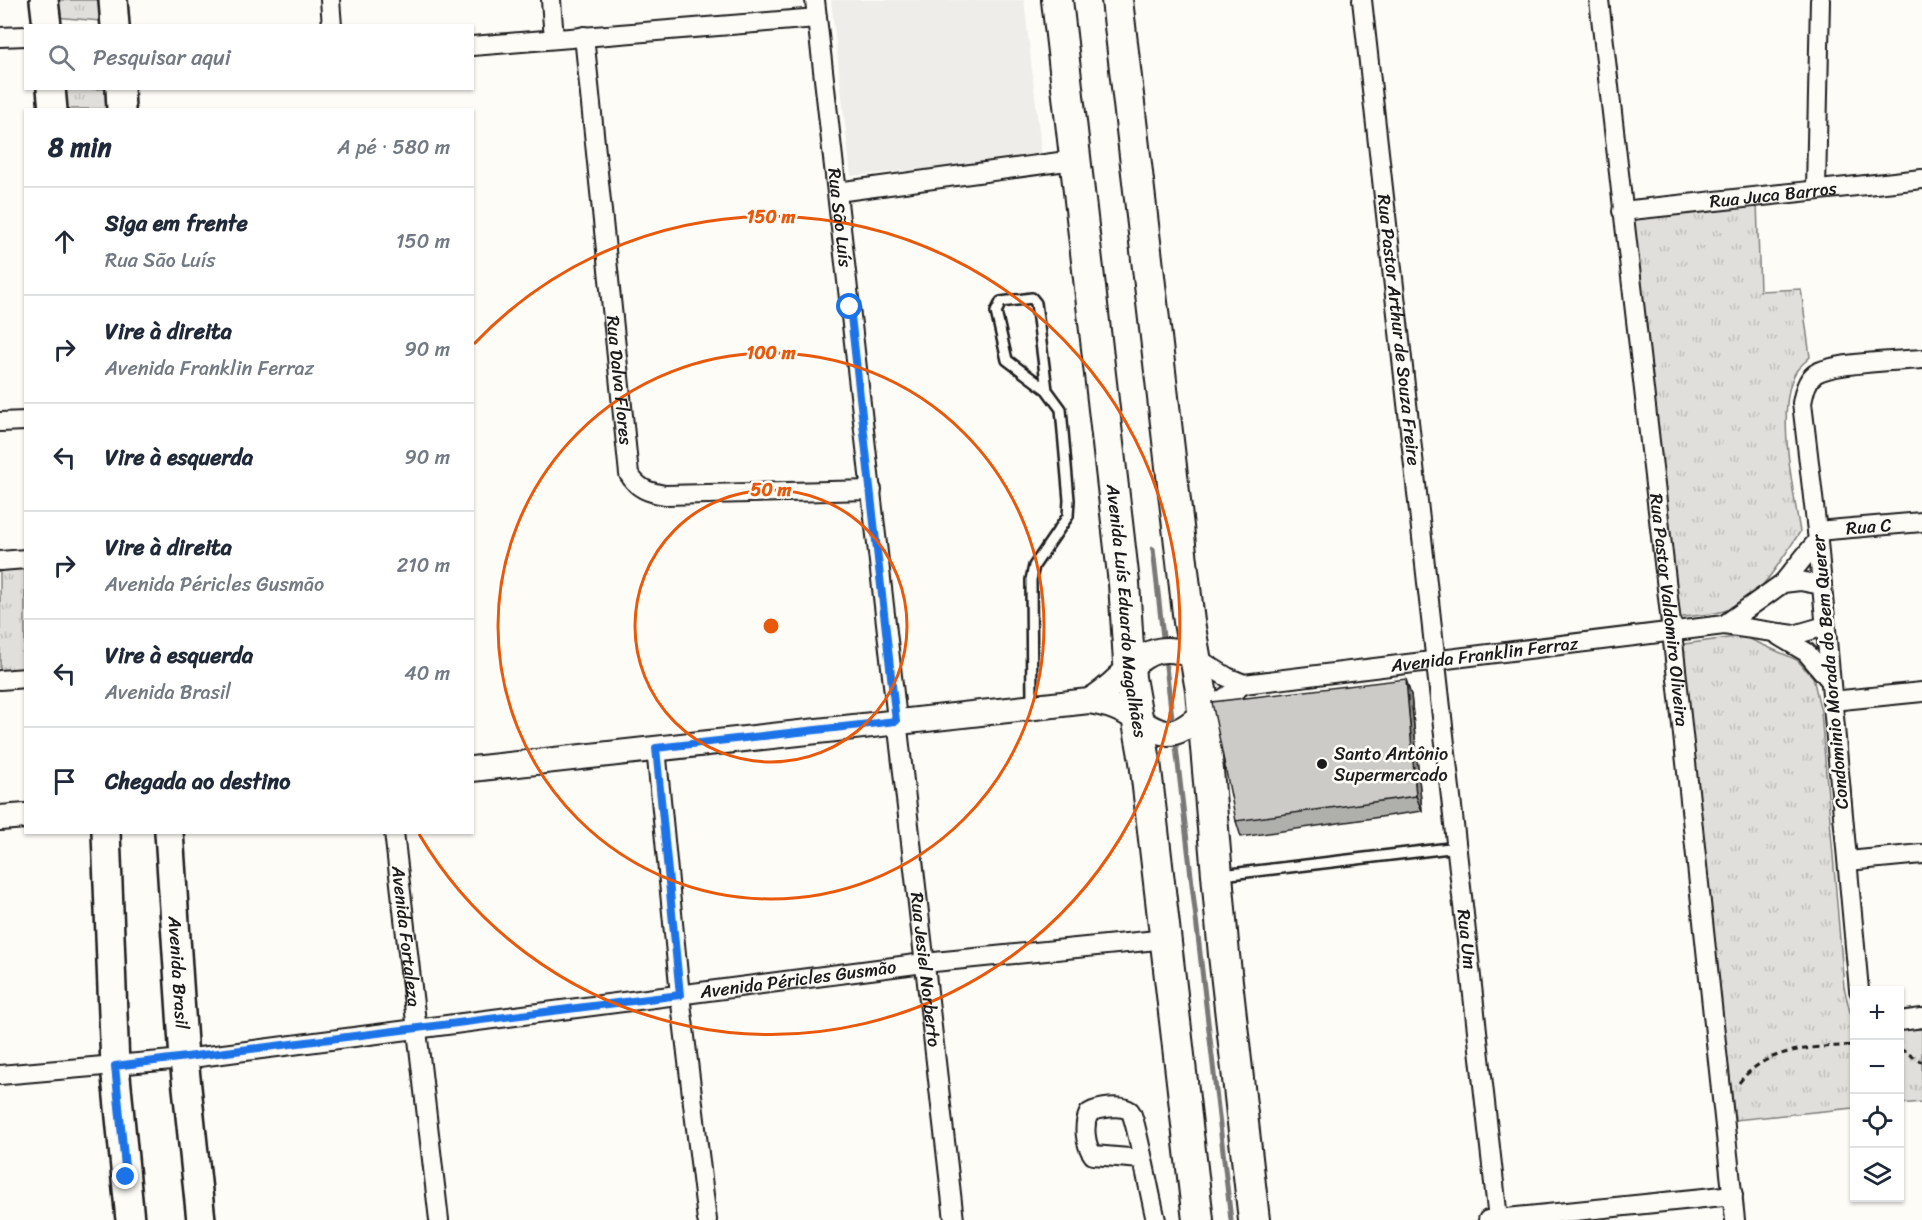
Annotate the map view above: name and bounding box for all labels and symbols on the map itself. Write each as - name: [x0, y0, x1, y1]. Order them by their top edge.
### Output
- street label: Rua São Luís: [818, 166, 861, 270]
- street label: Rua Juca Barros: [1708, 172, 1839, 218]
- street label: Rua Pastor Arthur de Souza Freire: [1368, 193, 1430, 467]
- text: 150 m: [747, 201, 795, 233]
- route start: [836, 293, 862, 319]
- street label: Rua Dalva Flores: [597, 314, 642, 447]
- text: 100 m: [747, 337, 796, 369]
- text: 50 m: [751, 474, 792, 506]
- street label: Avenida Luís Eduardo Magalhães: [1097, 481, 1157, 741]
- street label: Rua Pastor Valdomiro Oliveira: [1640, 492, 1698, 728]
- street label: Rua C: [1845, 509, 1893, 544]
- street label: Condominio Morada do Bem Querer: [1802, 532, 1858, 811]
- centre of rings: [761, 616, 781, 636]
- street label: Avenida Franklin Ferraz: [1388, 627, 1580, 682]
- place label: Santo Antônio Supermercado: [1334, 738, 1448, 791]
- marker: Santo Antônio Supermercado: [1315, 757, 1329, 771]
- street label: Avenida Fortaleza: [382, 863, 430, 1009]
- street label: Rua Jesiel Norberto: [901, 891, 950, 1049]
- street label: Rua Um: [1448, 908, 1486, 971]
- street label: Avenida Brasil: [159, 914, 198, 1031]
- street label: Avenida Péricles Gusmão: [697, 951, 898, 1008]
- route end: [112, 1163, 138, 1189]

